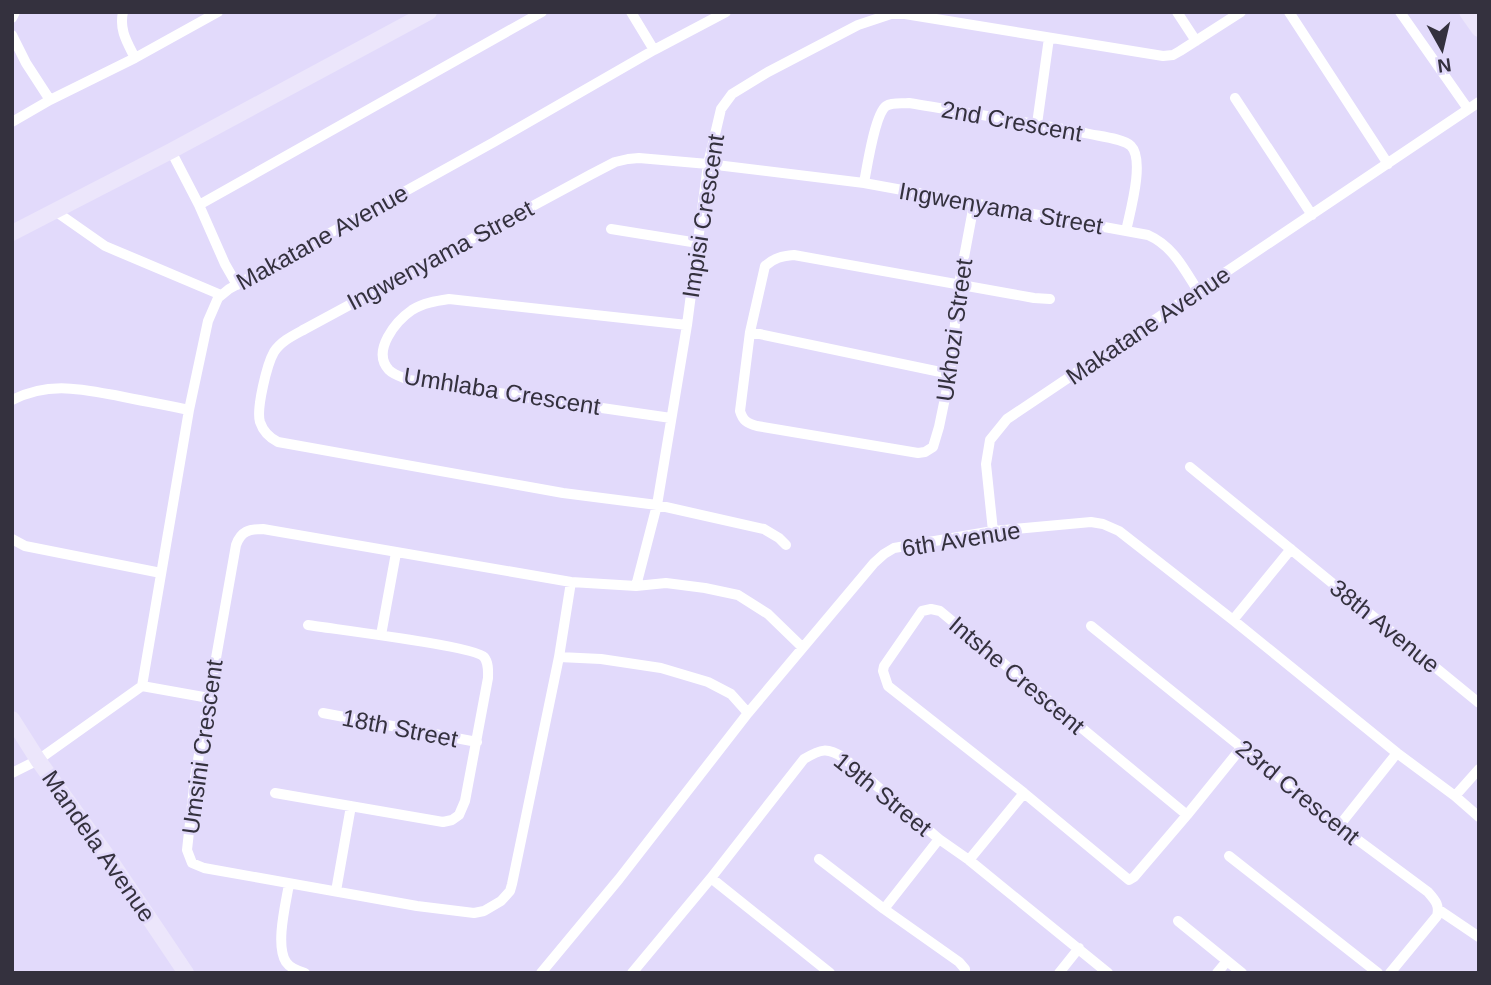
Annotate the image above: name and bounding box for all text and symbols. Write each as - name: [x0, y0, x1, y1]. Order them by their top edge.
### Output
- north arrow: [1407, 14, 1477, 84]
- text: N: [1436, 54, 1453, 77]
- street label: 2nd Crescent: [939, 95, 1085, 147]
- street label: Impisi Crescent: [677, 132, 729, 300]
- street label: Ingwenyama Street: [897, 177, 1105, 239]
- street label: Makatane Avenue: [232, 179, 412, 295]
- street label: Ingwenyama Street: [342, 194, 538, 315]
- street label: Ukhozi Street: [931, 256, 977, 403]
- street label: Makatane Avenue: [1061, 260, 1235, 390]
- street label: Umhlaba Crescent: [402, 362, 603, 420]
- street label: 6th Avenue: [900, 516, 1022, 562]
- street label: 38th Avenue: [1325, 574, 1445, 678]
- street label: Intshe Crescent: [944, 611, 1090, 740]
- street label: Umsini Crescent: [176, 658, 228, 836]
- street label: 18th Street: [340, 704, 461, 753]
- street label: 23rd Crescent: [1231, 734, 1365, 850]
- street label: 19th Street: [829, 747, 937, 842]
- street label: Mandela Avenue: [37, 765, 161, 927]

